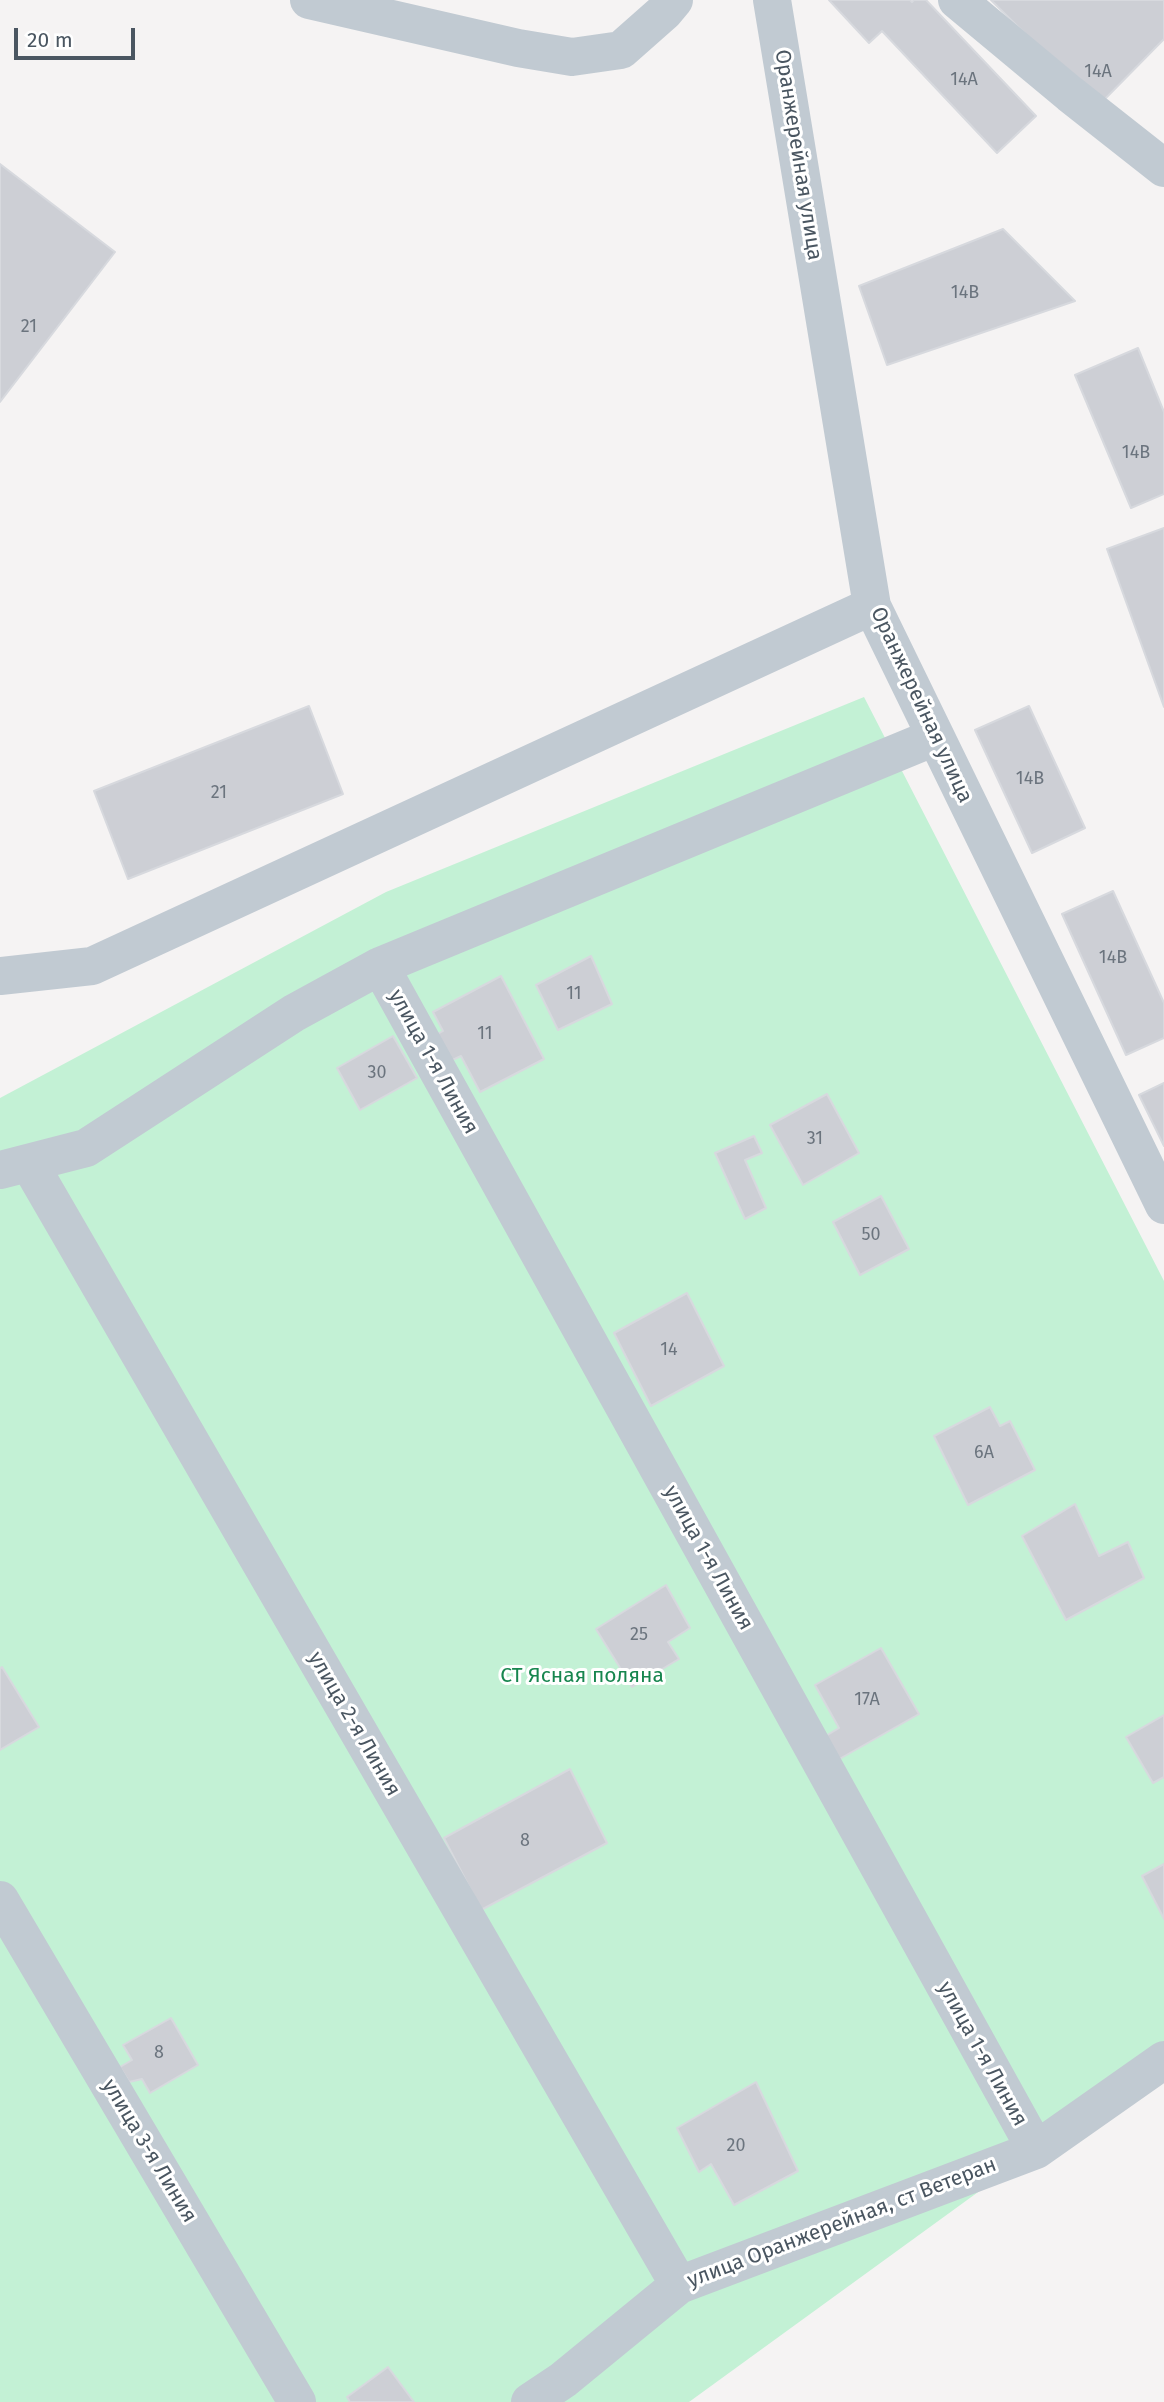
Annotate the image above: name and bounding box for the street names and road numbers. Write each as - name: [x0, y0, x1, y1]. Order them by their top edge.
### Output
- street label: Оранжерейная улица: [769, 48, 827, 262]
- street label: Оранжерейная улица: [865, 603, 977, 807]
- street label: улица 1-я Линия: [383, 985, 483, 1139]
- street label: улица 1-я Линия: [658, 1481, 758, 1635]
- street label: улица 2-я Линия: [302, 1647, 406, 1801]
- street label: улица 1-я Линия: [932, 1977, 1032, 2131]
- street label: улица 3-я Линия: [96, 2075, 202, 2227]
- street label: улица Оранжерейная, ст Ветеран: [684, 2152, 1000, 2294]

